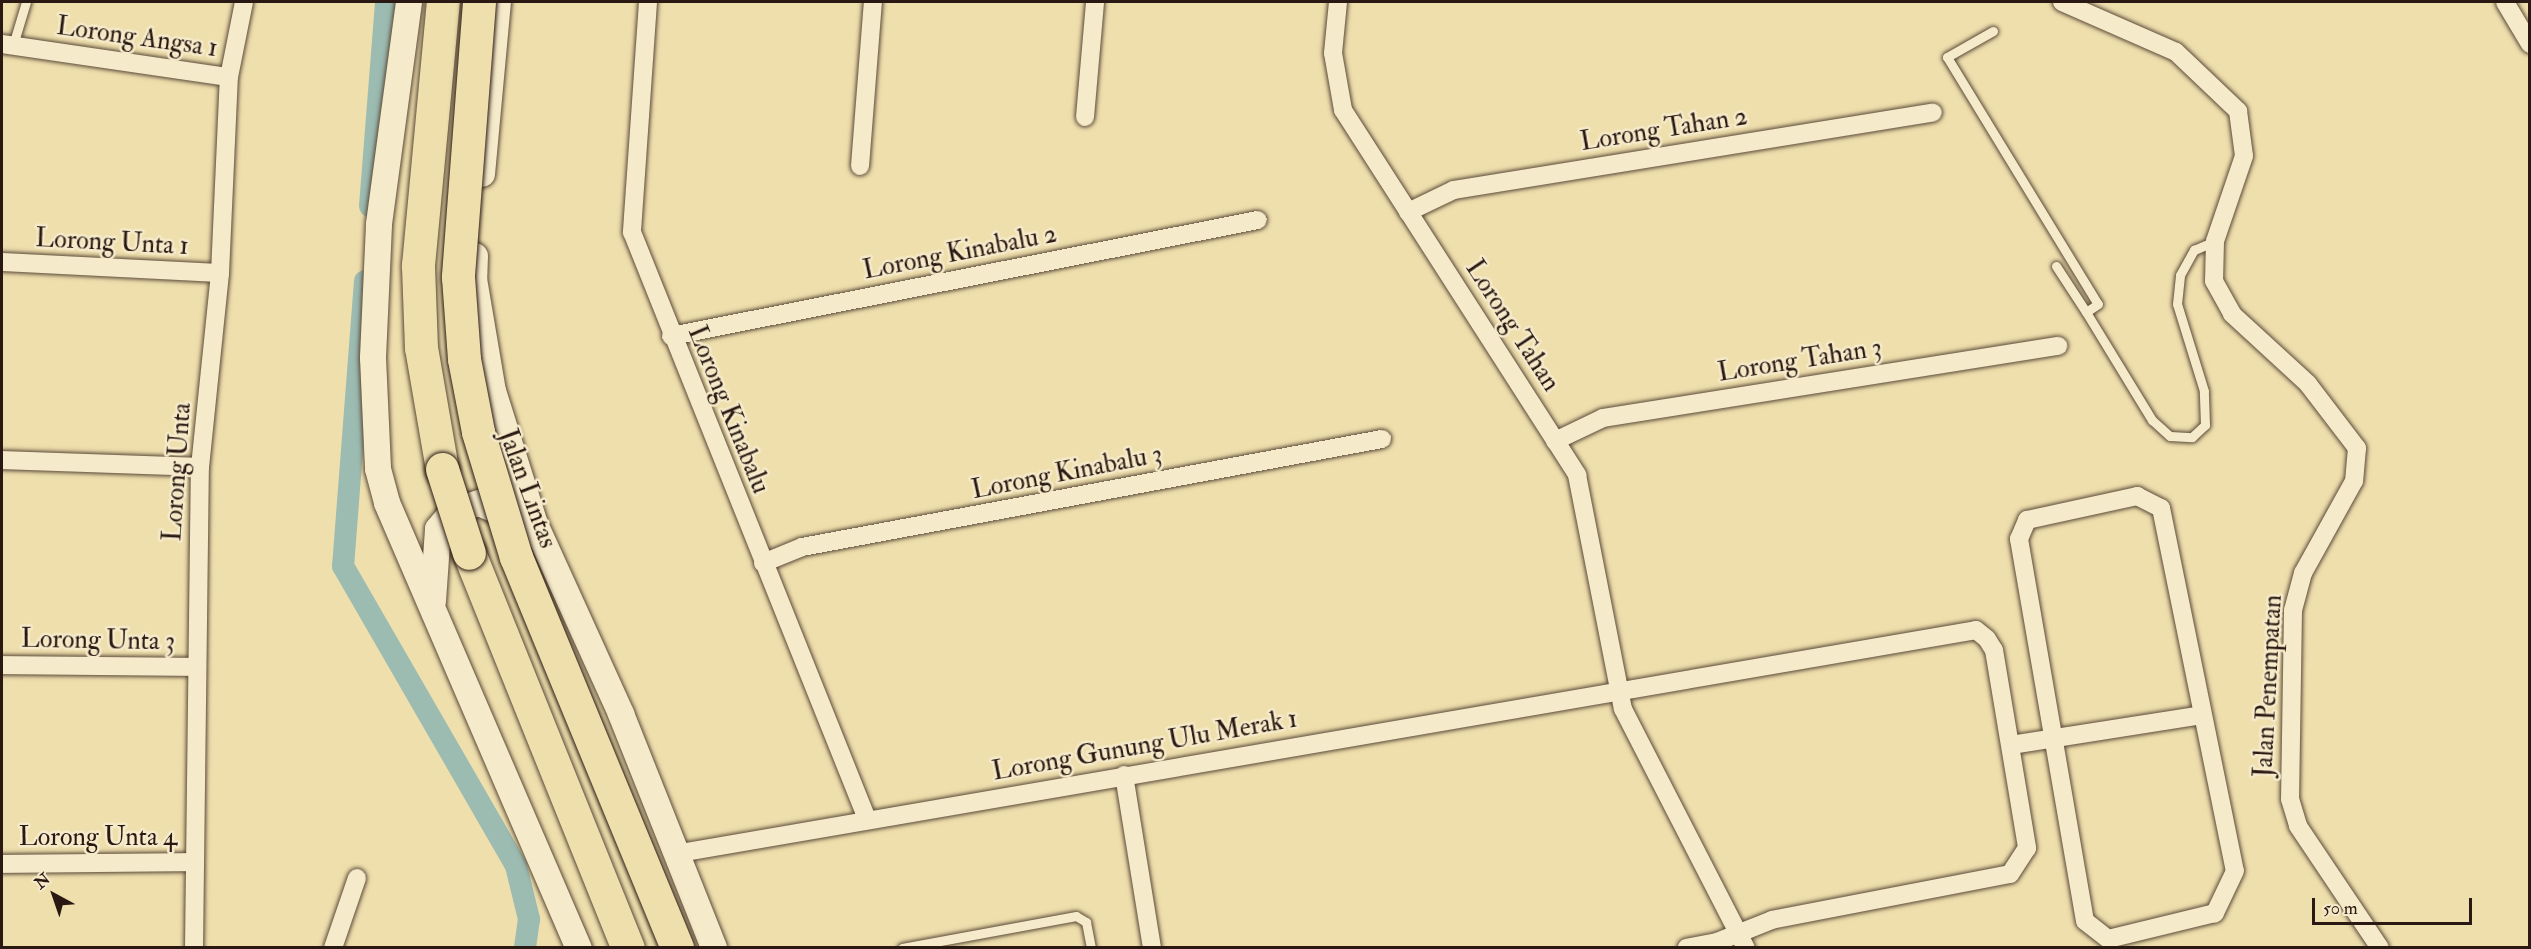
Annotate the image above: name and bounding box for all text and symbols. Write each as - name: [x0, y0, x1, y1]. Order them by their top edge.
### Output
- street label: Lorong Angsa 1: [54, 11, 220, 65]
- street label: Lorong Tahan 2: [1578, 101, 1750, 159]
- street label: Lorong Kinabalu 2: [861, 219, 1059, 287]
- street label: Lorong Unta 1: [35, 223, 189, 263]
- street label: Lorong Tahan: [1458, 255, 1566, 397]
- street label: Lorong Kinabalu: [680, 322, 776, 498]
- street label: Lorong Tahan 3: [1716, 333, 1884, 389]
- street label: Lorong Unta: [158, 402, 198, 542]
- street label: Jalan Lintas: [491, 425, 563, 553]
- street label: Lorong Kinabalu 3: [969, 439, 1165, 507]
- street label: Jalan Penempatan: [2249, 594, 2289, 778]
- street label: Lorong Unta 3: [21, 624, 175, 658]
- street label: Lorong Gunung Ulu Merak 1: [990, 704, 1300, 788]
- street label: Lorong Unta 4: [19, 822, 177, 854]
- north arrow: [24, 865, 84, 925]
- text: N: [31, 869, 54, 893]
- scale bar: [2315, 886, 2476, 924]
- text: 50 m: [2323, 897, 2358, 920]

